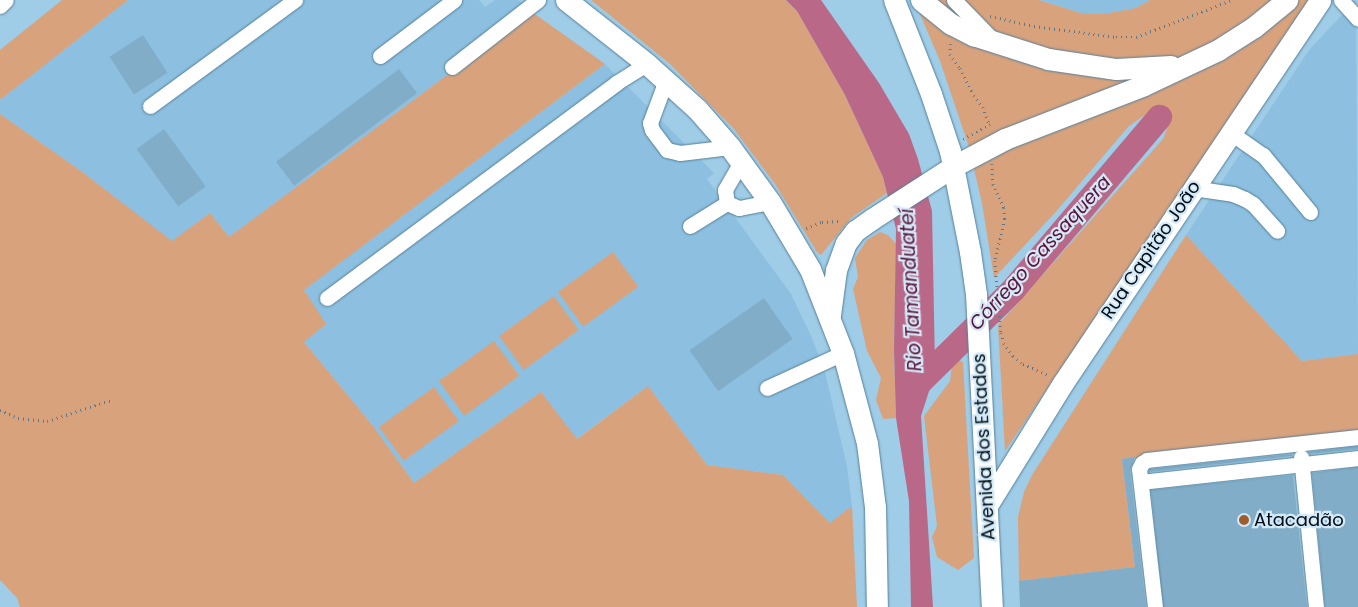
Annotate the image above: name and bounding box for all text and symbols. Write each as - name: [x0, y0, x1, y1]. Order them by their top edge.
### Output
- water label: Córrego Cassaquera: [964, 171, 1116, 335]
- street label: Rua Capitão João: [1097, 177, 1205, 323]
- water label: Rio Tamanduateí: [895, 208, 927, 372]
- street label: Avenida dos Estados: [968, 353, 1000, 541]
- place label: Atacadão: [1254, 509, 1344, 531]
- marker: Atacadão: [1238, 514, 1250, 526]

